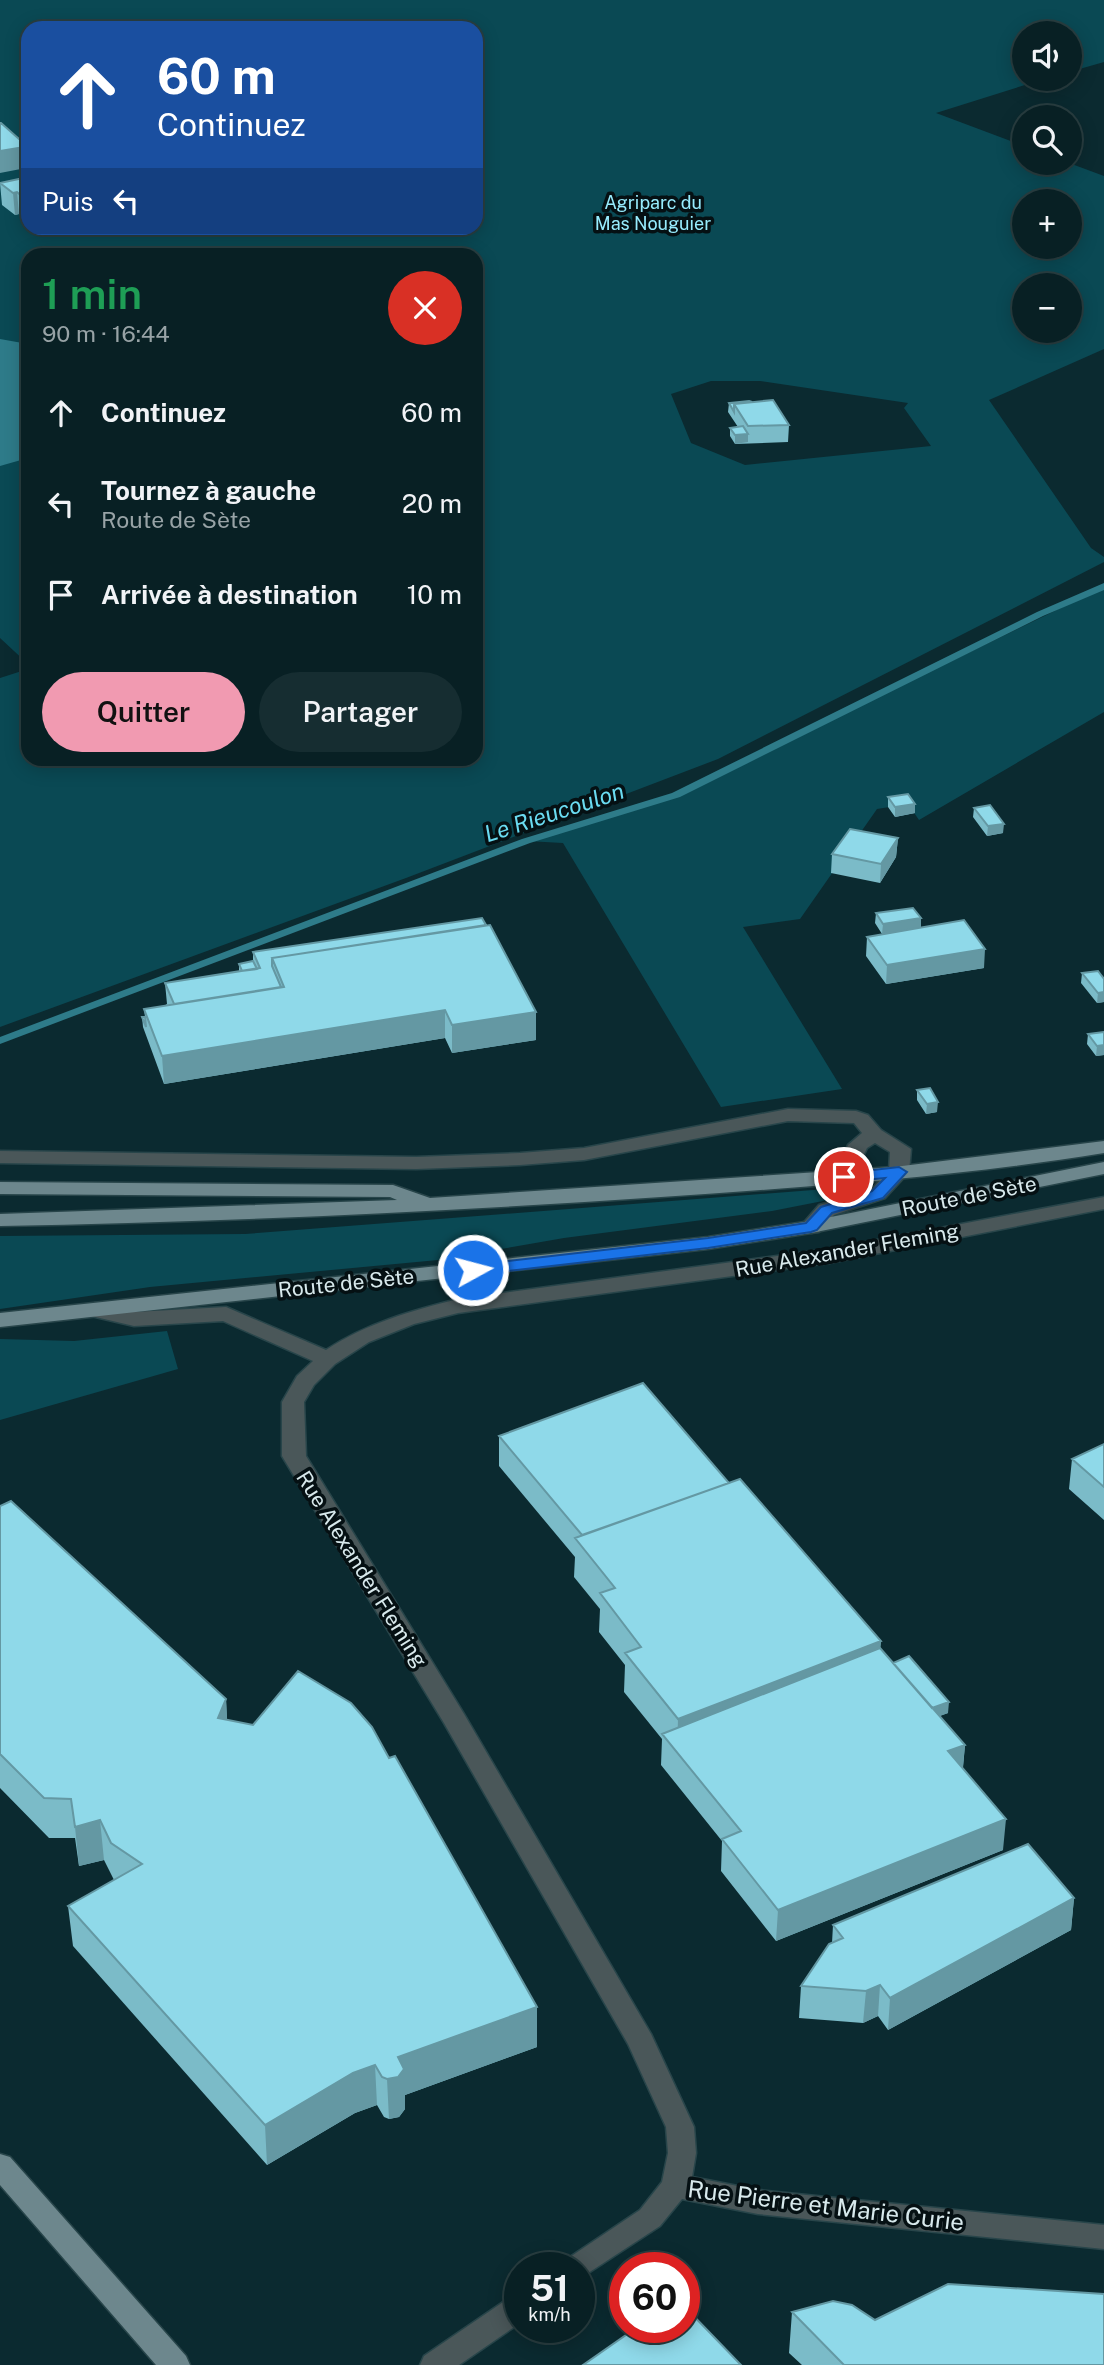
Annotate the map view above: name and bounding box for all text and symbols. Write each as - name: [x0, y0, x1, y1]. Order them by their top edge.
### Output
- map controls: [1012, 21, 1082, 343]
- button: sound: [1012, 21, 1082, 91]
- text: 60 m: [157, 47, 276, 105]
- icon: ahead: [42, 49, 133, 140]
- button: search: [1012, 105, 1082, 175]
- text: Continuez: [157, 106, 306, 143]
- icon: left: [107, 182, 145, 220]
- text: Puis: [42, 186, 93, 217]
- button: +: [1012, 189, 1082, 259]
- park label: Agriparc du Mas Nouguier: [595, 192, 711, 234]
- text: 1 min: [42, 269, 142, 318]
- button: close: [388, 271, 462, 345]
- button: −: [1012, 273, 1082, 343]
- text: 90 m · 16:44: [42, 320, 170, 347]
- icon: ahead: [42, 394, 80, 432]
- text: Continuez: [101, 397, 226, 428]
- text: 60 m: [401, 397, 462, 428]
- text: Tournez à gauche: [101, 475, 316, 506]
- icon: left: [42, 485, 80, 523]
- text: 20 m: [402, 488, 462, 519]
- text: Route de Sète: [101, 506, 251, 533]
- icon: arrive: [42, 576, 80, 614]
- text: Arrivée à destination: [101, 579, 358, 610]
- text: 10 m: [407, 579, 462, 610]
- button: Quitter: [42, 672, 245, 752]
- button: Partager: [259, 672, 462, 752]
- water label: Le Rieucoulon: [481, 777, 627, 847]
- pin: [814, 1147, 874, 1207]
- icon: arrive: [825, 1158, 863, 1196]
- street label: Route de Sète: [899, 1171, 1039, 1221]
- street label: Rue Alexander Fleming: [733, 1218, 961, 1282]
- position arrow: [436, 1233, 510, 1307]
- street label: Route de Sète: [277, 1263, 415, 1303]
- street label: Rue Alexander Fleming: [291, 1466, 433, 1672]
- street label: Rue Pierre et Marie Curie: [686, 2174, 966, 2236]
- speed limit sign: 60: [609, 2252, 700, 2343]
- text: 51: [530, 2268, 569, 2309]
- text: km/h: [528, 2304, 571, 2325]

